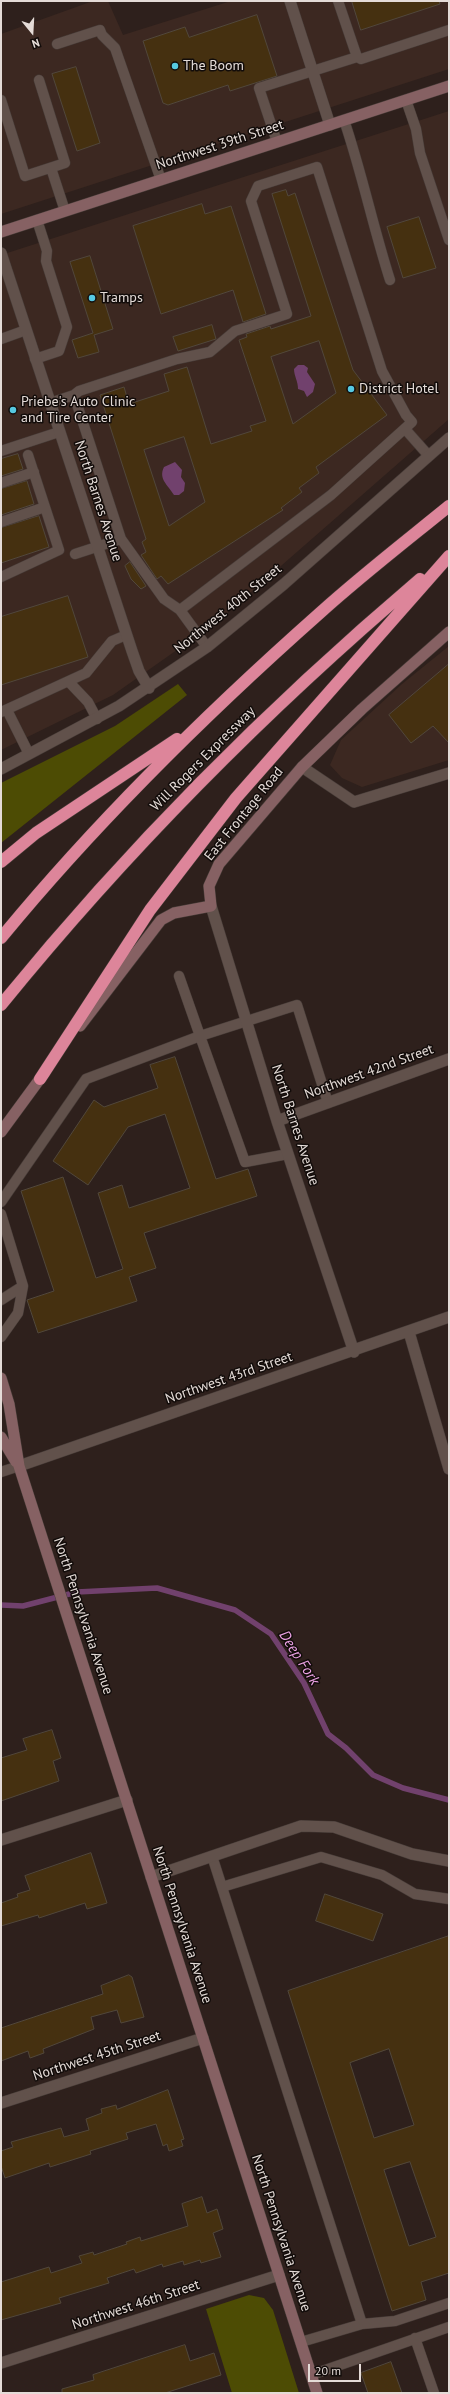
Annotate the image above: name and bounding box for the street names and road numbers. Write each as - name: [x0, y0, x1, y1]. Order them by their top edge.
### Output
- street label: Northwest 39th Street: [154, 116, 286, 174]
- street label: North Barnes Avenue: [71, 438, 125, 564]
- street label: Northwest 40th Street: [171, 561, 285, 657]
- street label: Will Rogers Expressway: [147, 703, 259, 815]
- street label: East Frontage Road: [201, 764, 287, 864]
- street label: Northwest 42nd Street: [302, 1041, 436, 1103]
- street label: North Barnes Avenue: [268, 1062, 322, 1188]
- street label: Northwest 43rd Street: [163, 1348, 295, 1408]
- street label: North Pennsylvania Avenue: [50, 1535, 116, 1697]
- street label: North Pennsylvania Avenue: [149, 1844, 215, 2006]
- street label: Northwest 45th Street: [31, 2027, 163, 2085]
- street label: North Pennsylvania Avenue: [248, 2152, 314, 2314]
- street label: Northwest 46th Street: [70, 2276, 202, 2334]

